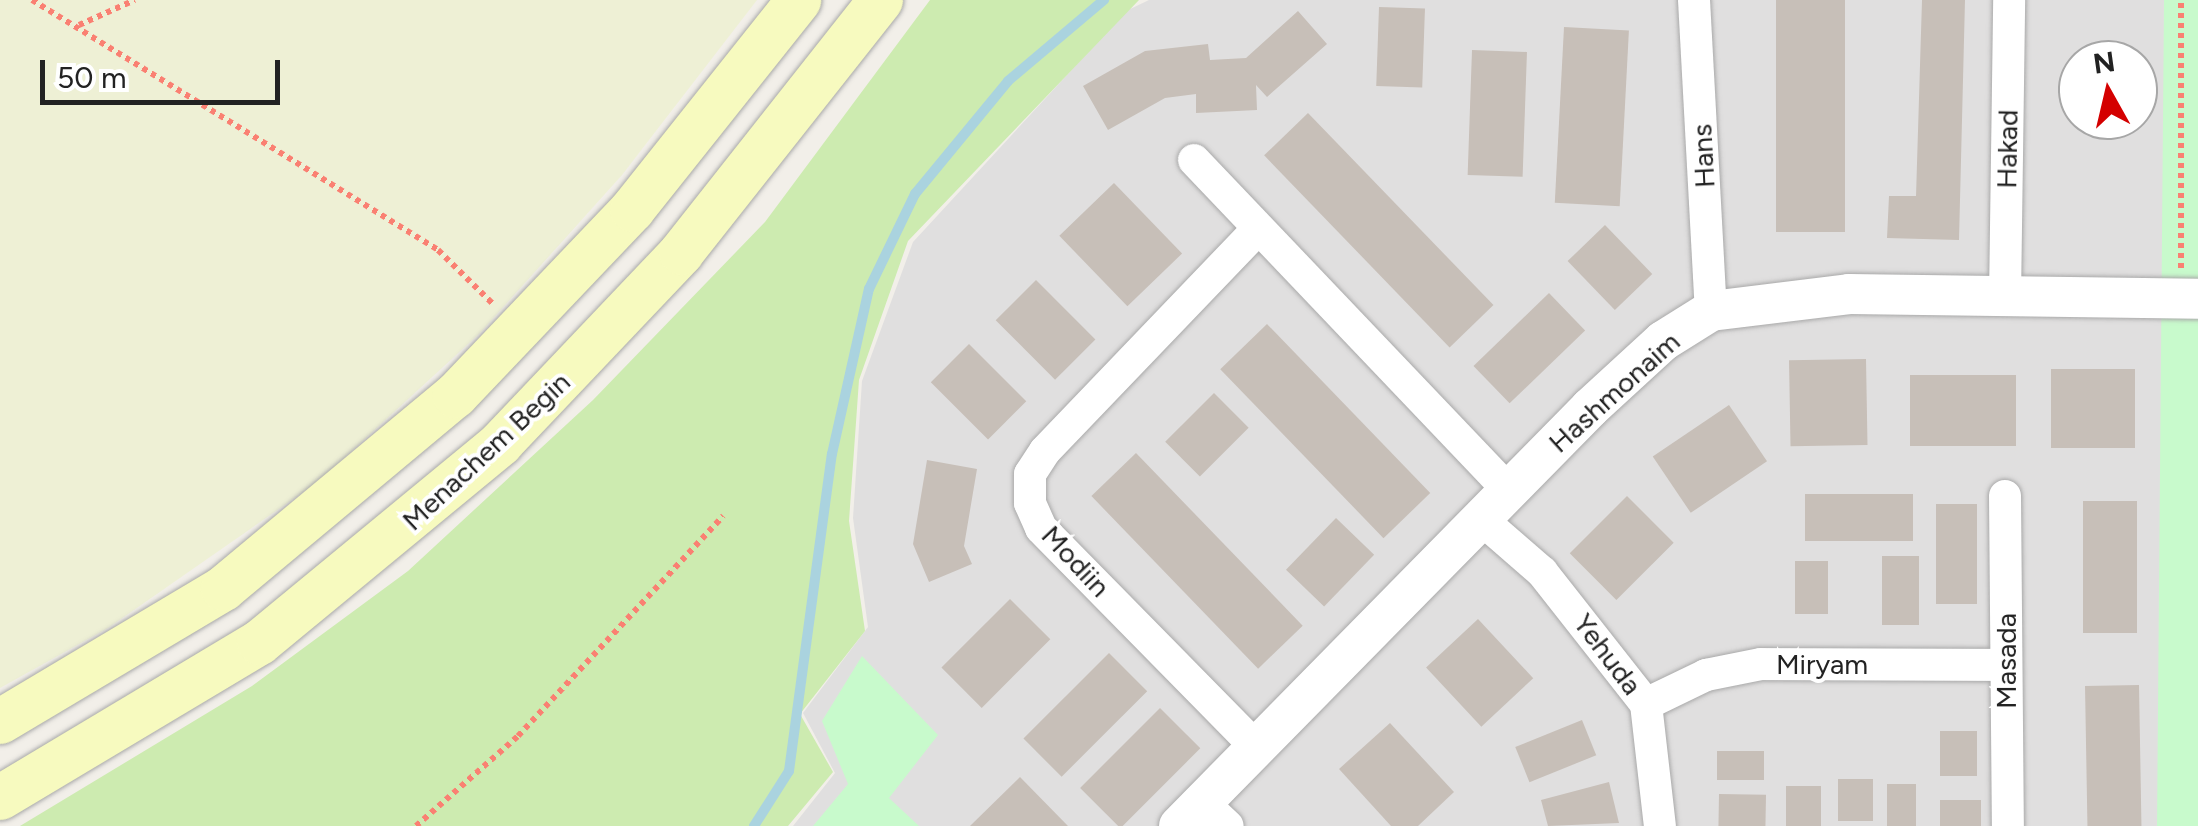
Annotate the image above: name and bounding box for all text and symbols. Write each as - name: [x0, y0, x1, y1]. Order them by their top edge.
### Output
- scale bar: [45, 40, 285, 102]
- north arrow: [2058, 40, 2158, 140]
- text: N: [2091, 44, 2117, 81]
- text: 50 m: [57, 59, 126, 96]
- street label: Hakad: [1990, 109, 2024, 189]
- street label: Hans: [1685, 123, 1721, 189]
- street label: Hashmonaim: [1542, 325, 1686, 459]
- street label: Menachem Begin: [395, 365, 577, 537]
- street label: Modiin: [1035, 518, 1117, 604]
- street label: Yehuda: [1567, 607, 1649, 701]
- street label: Masada: [1989, 613, 2023, 709]
- street label: Miryam: [1776, 647, 1868, 681]

